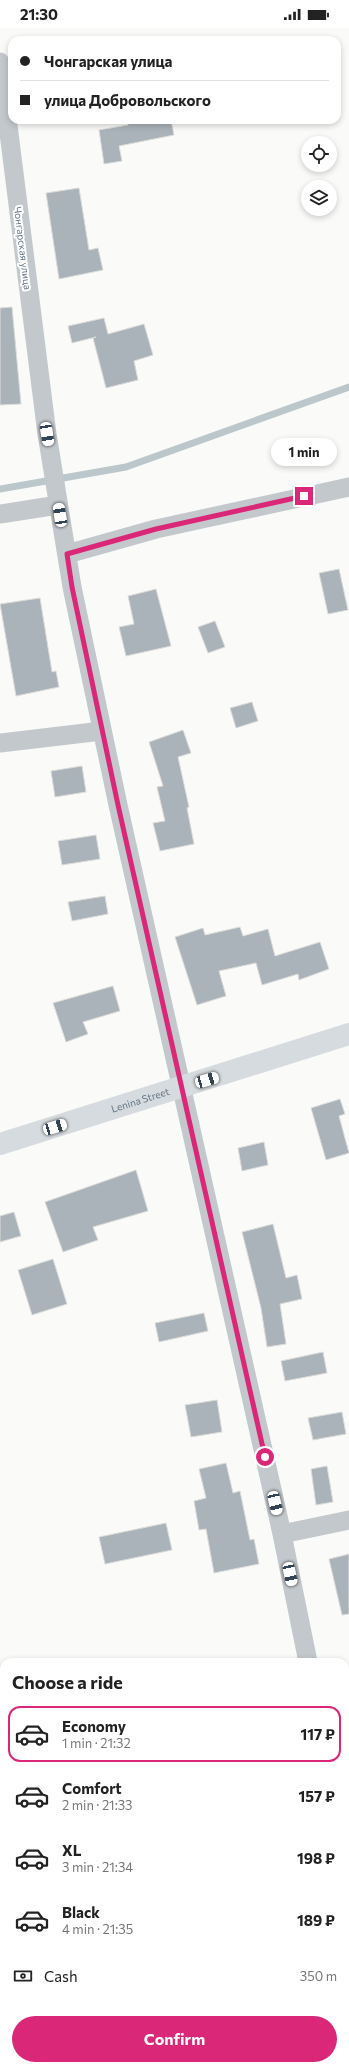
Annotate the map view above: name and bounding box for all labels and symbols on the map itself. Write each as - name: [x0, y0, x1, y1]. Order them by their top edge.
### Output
- street label: Чонгарская улица: [12, 206, 34, 290]
- car: [39, 421, 55, 447]
- callout: 1 min: [271, 438, 337, 466]
- route end: [295, 487, 313, 505]
- car: [52, 502, 68, 528]
- car: [194, 1071, 220, 1089]
- street label: Lenina Street: [110, 1085, 171, 1115]
- car: [42, 1118, 68, 1136]
- route start: [256, 1448, 274, 1466]
- car: [266, 1490, 284, 1516]
- car: [282, 1561, 298, 1587]

